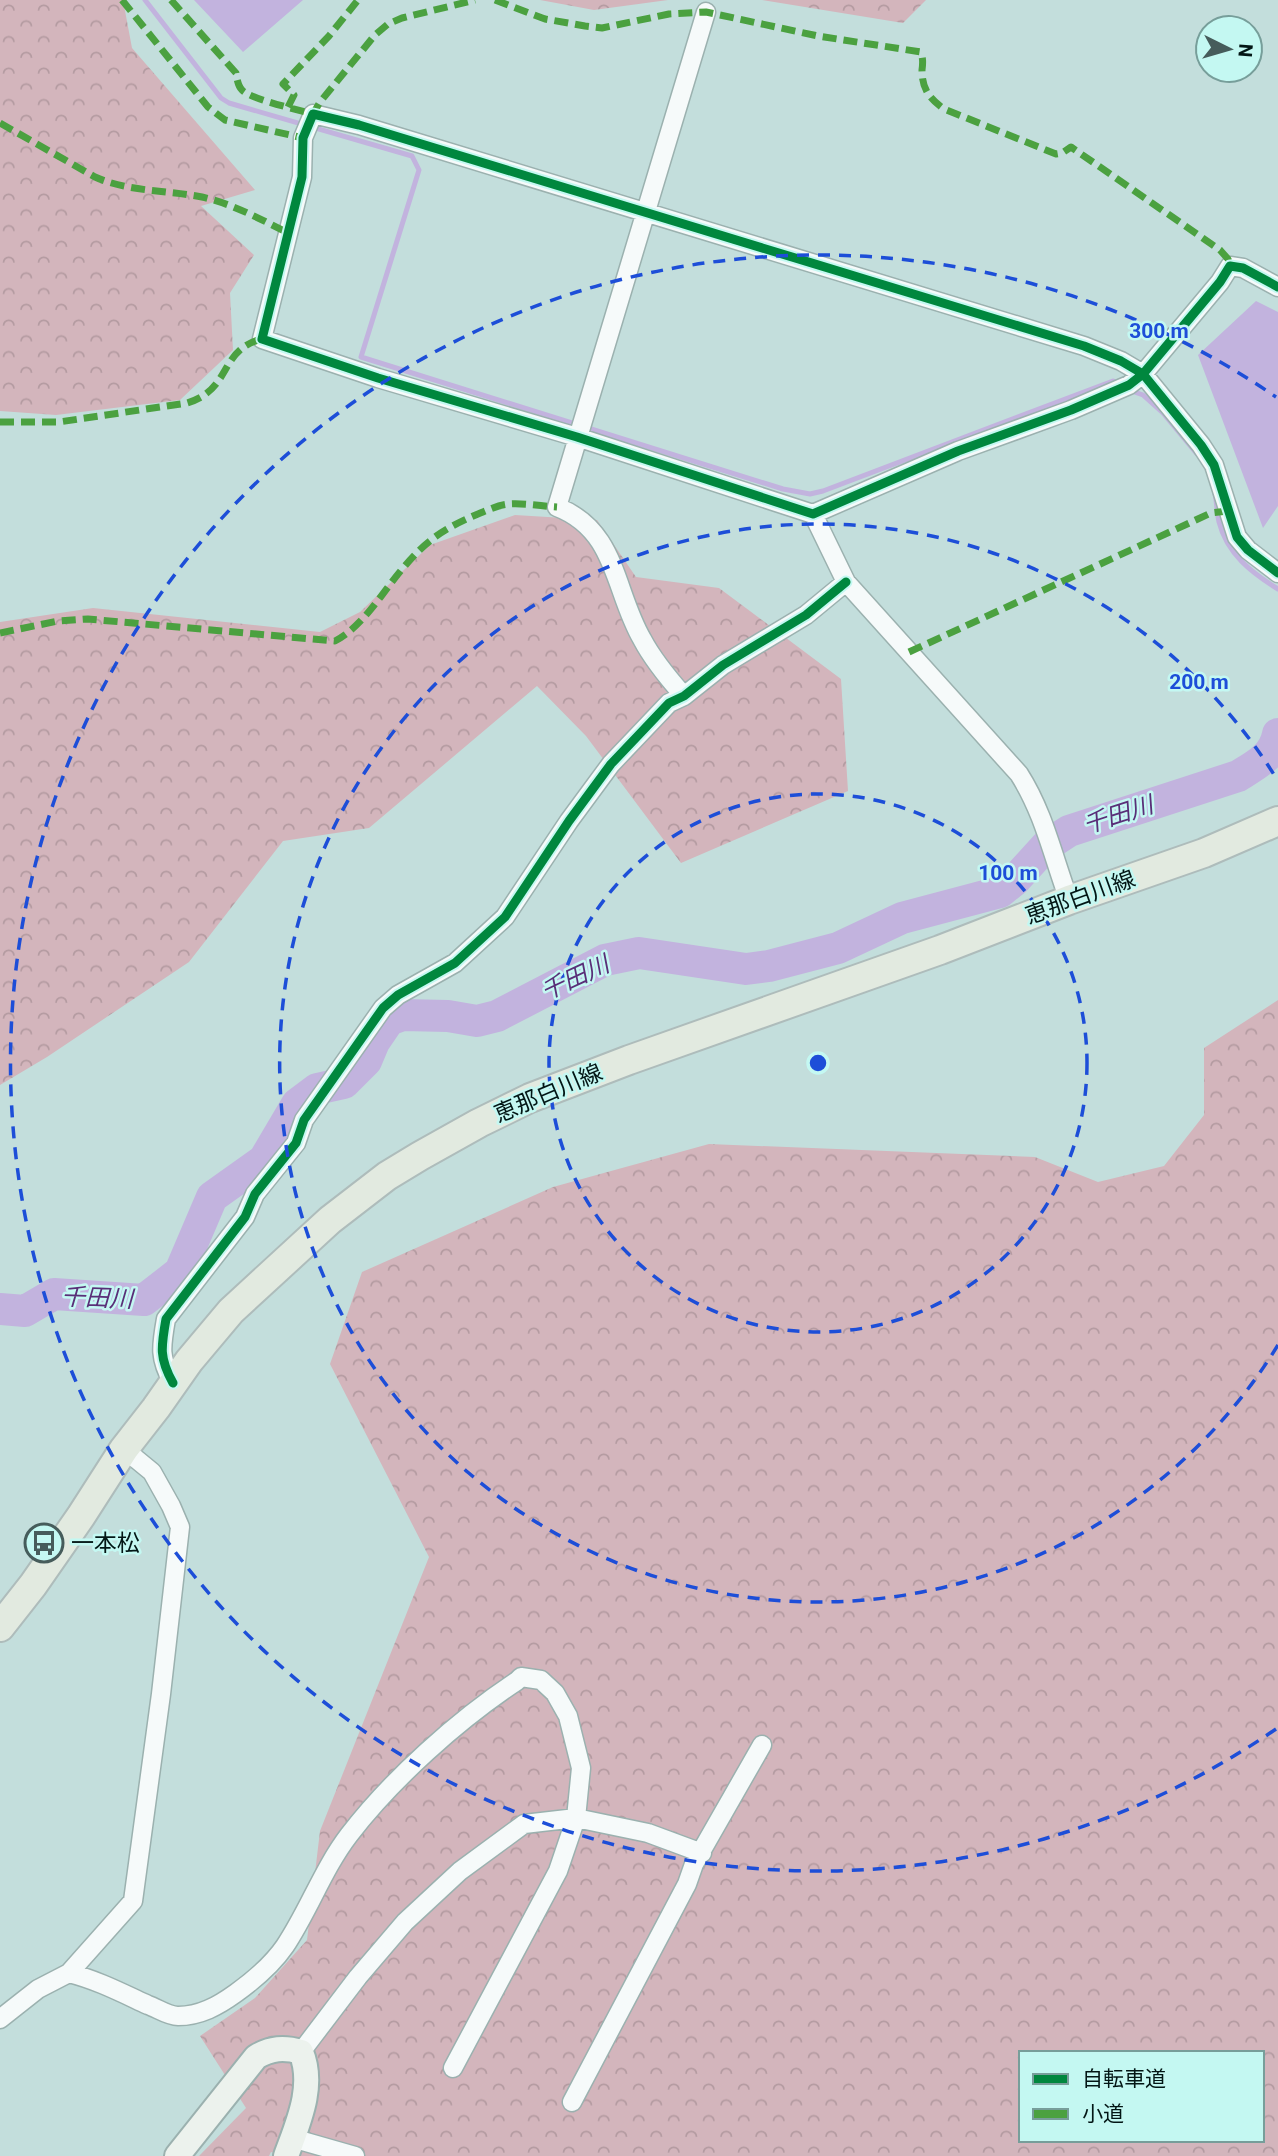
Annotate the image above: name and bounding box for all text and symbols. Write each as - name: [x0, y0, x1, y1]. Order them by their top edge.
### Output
- north arrow: [1194, 14, 1264, 84]
- text: N: [1233, 43, 1257, 58]
- text: 300 m: [1129, 319, 1189, 343]
- text: 200 m: [1169, 670, 1229, 694]
- water label: 千田川: [1079, 790, 1159, 839]
- text: 100 m: [978, 861, 1038, 885]
- street label: 恵那白川線: [1022, 865, 1139, 930]
- water label: 千田川: [536, 949, 616, 1006]
- centre of rings: [806, 1051, 830, 1075]
- street label: 恵那白川線: [490, 1059, 606, 1128]
- water label: 千田川: [61, 1283, 136, 1313]
- bus stop icon: 一本松: [23, 1522, 65, 1564]
- place label: 一本松: [71, 1530, 140, 1557]
- legend: [1019, 2051, 1264, 2142]
- text: 自転車道: [1082, 2067, 1166, 2091]
- text: 小道: [1082, 2102, 1124, 2126]

